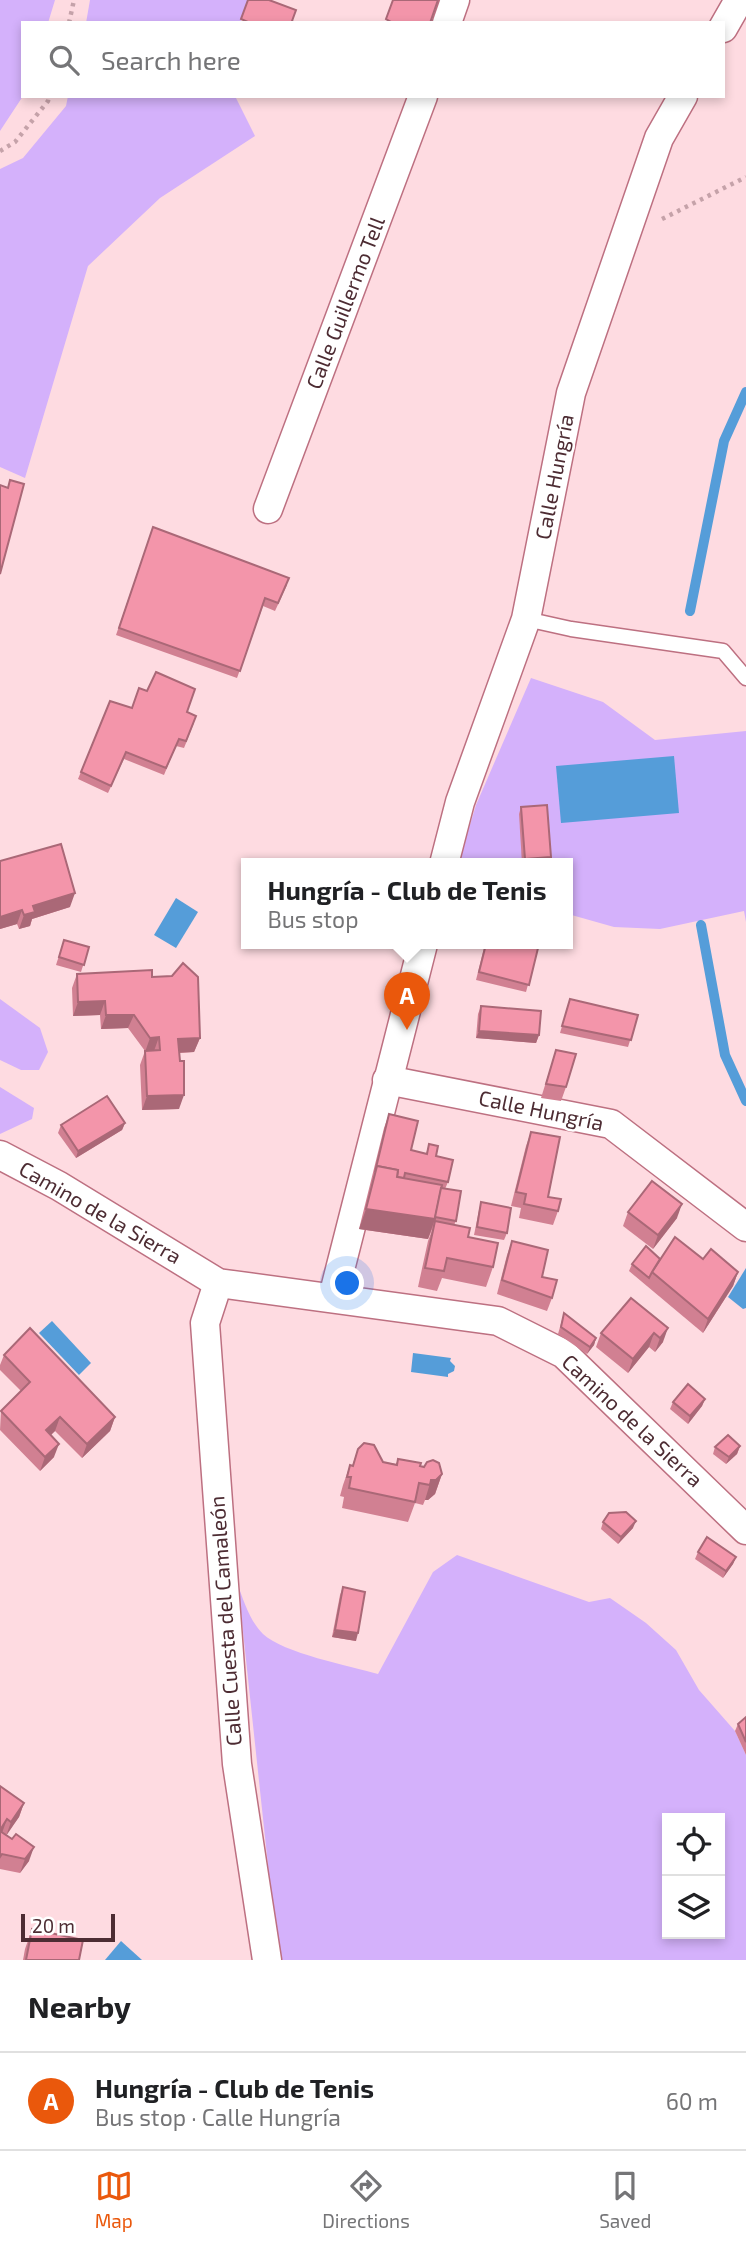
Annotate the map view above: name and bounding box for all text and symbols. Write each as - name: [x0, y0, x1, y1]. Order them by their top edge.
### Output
- search box: [21, 21, 725, 98]
- icon: search: [45, 41, 83, 79]
- text: Search here: [101, 44, 241, 75]
- street label: Calle Guillermo Tell: [300, 212, 389, 392]
- street label: Calle Hungría: [529, 412, 578, 541]
- popup: [241, 858, 573, 949]
- text: Hungría - Club de Tenis: [267, 874, 547, 905]
- text: Bus stop: [267, 905, 359, 933]
- pin: A: [384, 972, 430, 1030]
- street label: Calle Hungría: [477, 1084, 606, 1135]
- street label: Camino de la Sierra: [15, 1155, 186, 1268]
- your location: [330, 1266, 364, 1300]
- street label: Camino de la Sierra: [558, 1348, 708, 1491]
- street label: Calle Cuesta del Camaleón: [203, 1495, 246, 1747]
- map controls: [662, 1813, 725, 1939]
- button: locate: [662, 1813, 725, 1876]
- button: layers: [662, 1876, 725, 1939]
- scale bar: [21, 1911, 116, 1943]
- text: 20 m: [32, 1914, 75, 1937]
- text: Nearby: [28, 1988, 131, 2024]
- text: Hungría - Club de Tenis: [95, 2072, 374, 2103]
- text: A: [43, 2087, 59, 2115]
- text: 60 m: [666, 2087, 718, 2115]
- text: Bus stop · Calle Hungría: [95, 2103, 341, 2131]
- tab: Map: [95, 2167, 133, 2232]
- tab: Directions: [322, 2167, 410, 2232]
- tab: Saved: [599, 2167, 651, 2232]

